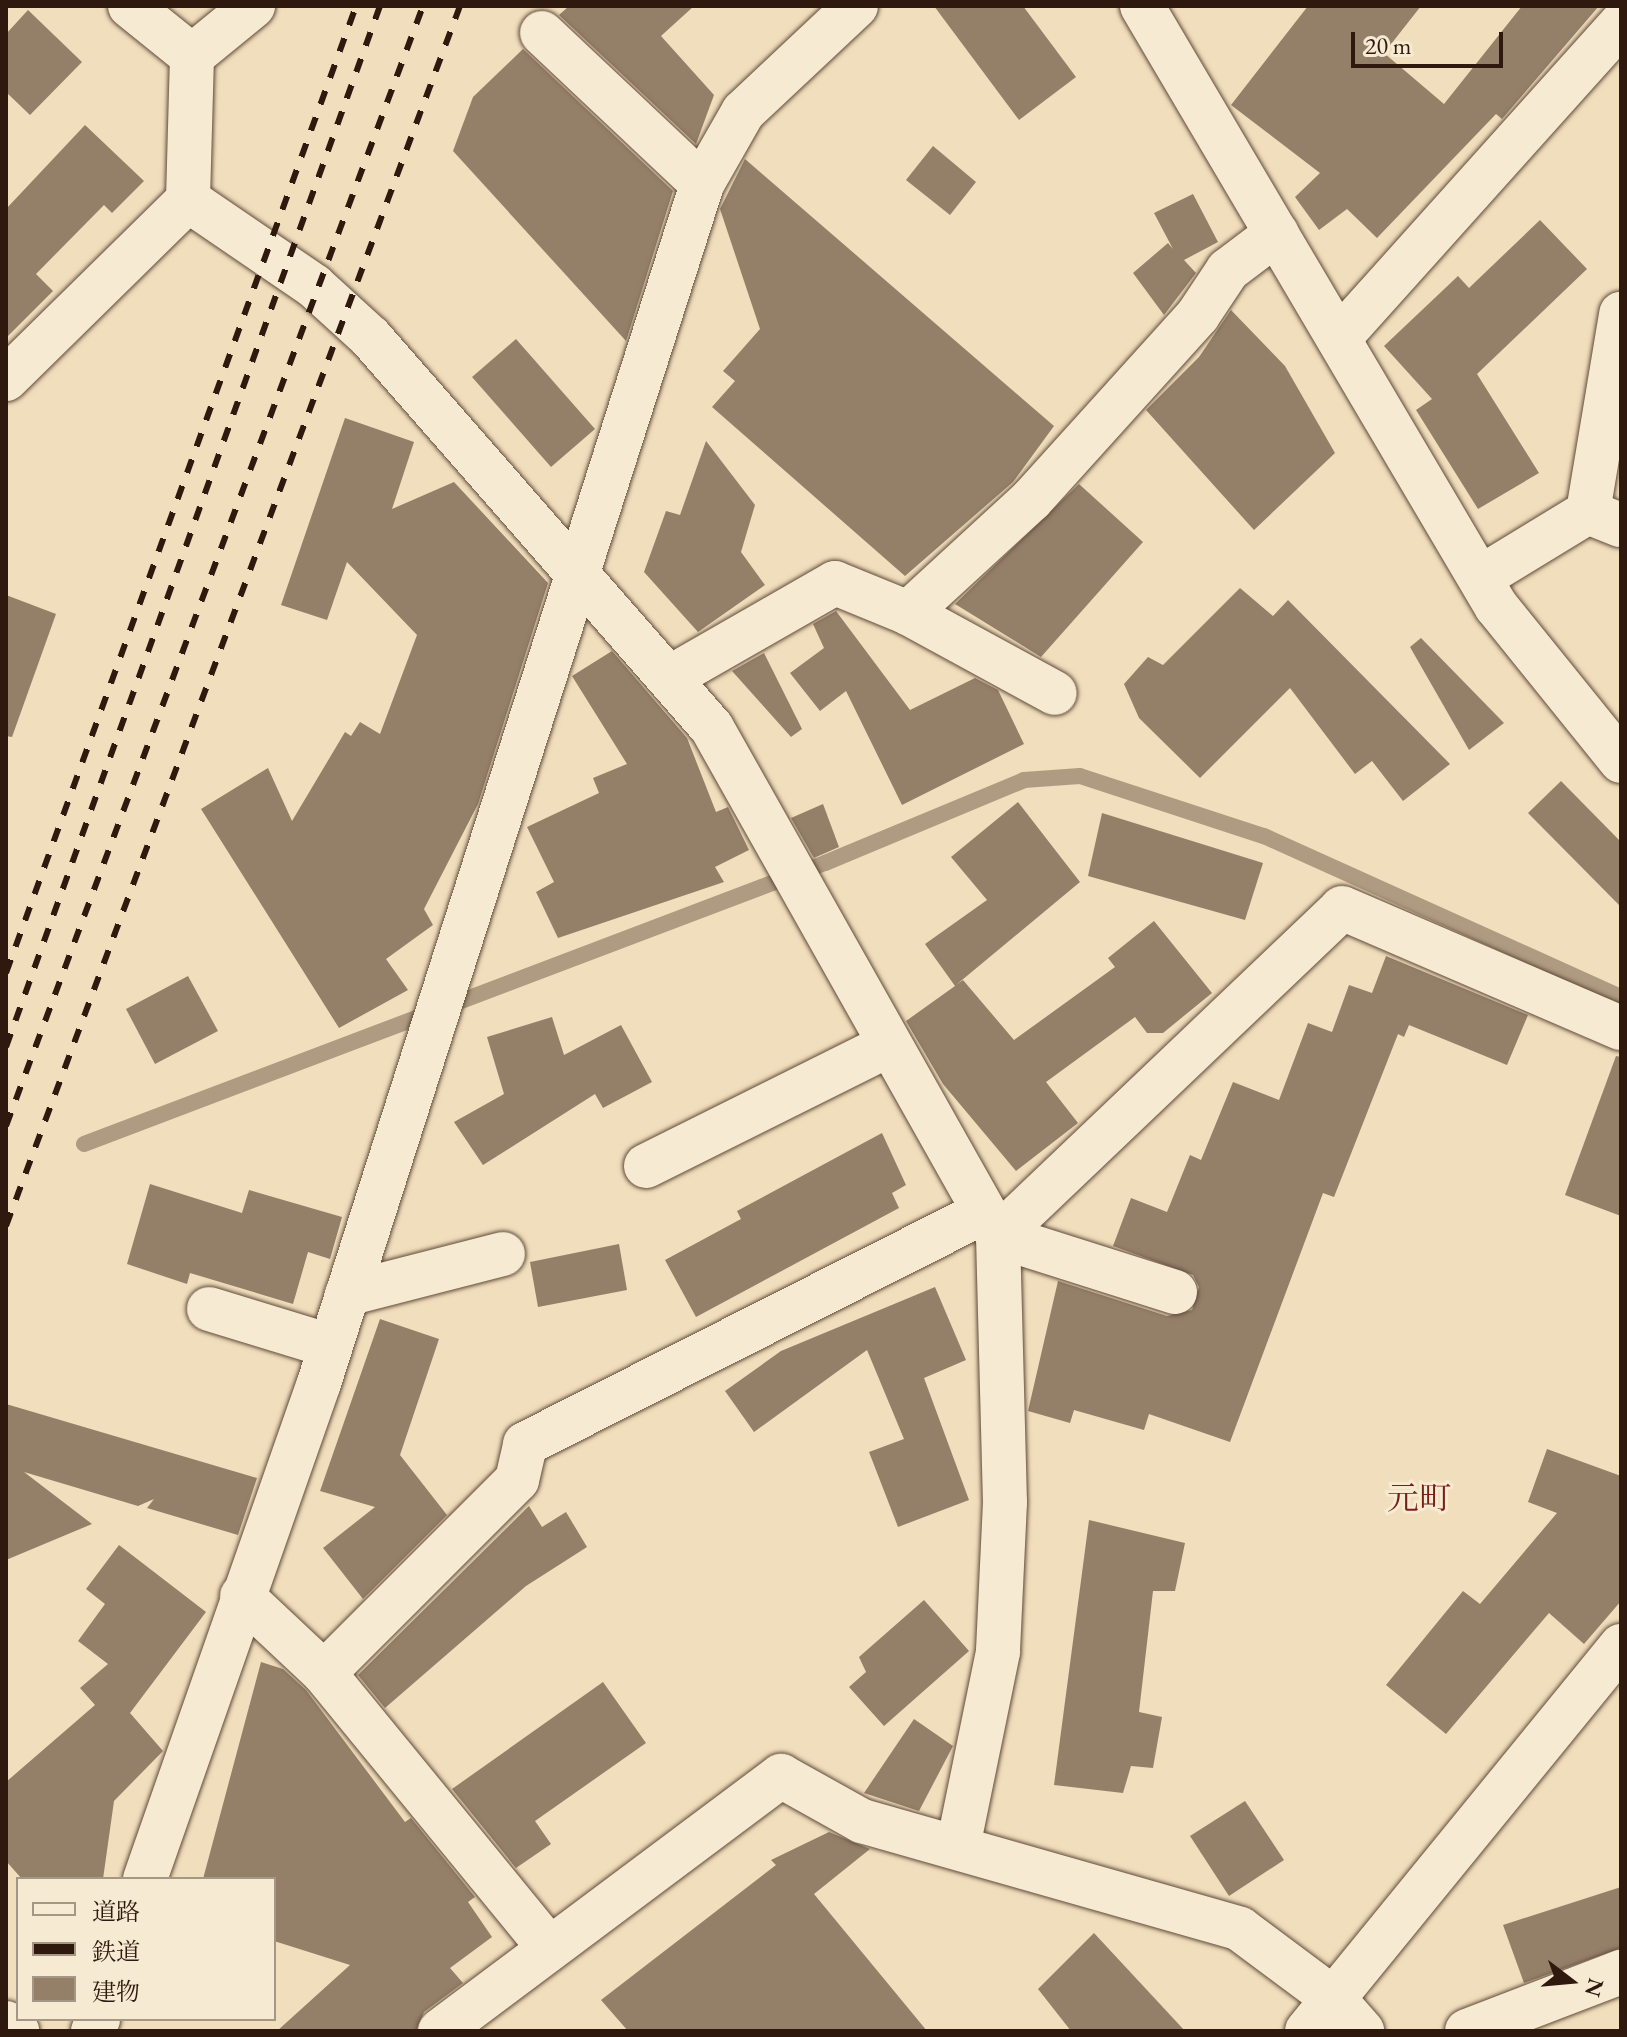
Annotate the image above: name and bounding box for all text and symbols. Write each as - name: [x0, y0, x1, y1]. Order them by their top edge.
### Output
- scale bar: [1355, 16, 1507, 66]
- text: 20 m: [1365, 30, 1412, 61]
- district label: 元町: [1387, 1479, 1451, 1517]
- legend: [16, 1877, 276, 2021]
- text: 道路: [92, 1896, 140, 1927]
- text: 鉄道: [92, 1936, 140, 1967]
- north arrow: [1531, 1941, 1611, 2021]
- text: N: [1578, 1975, 1611, 2000]
- text: 建物: [92, 1976, 140, 2007]

